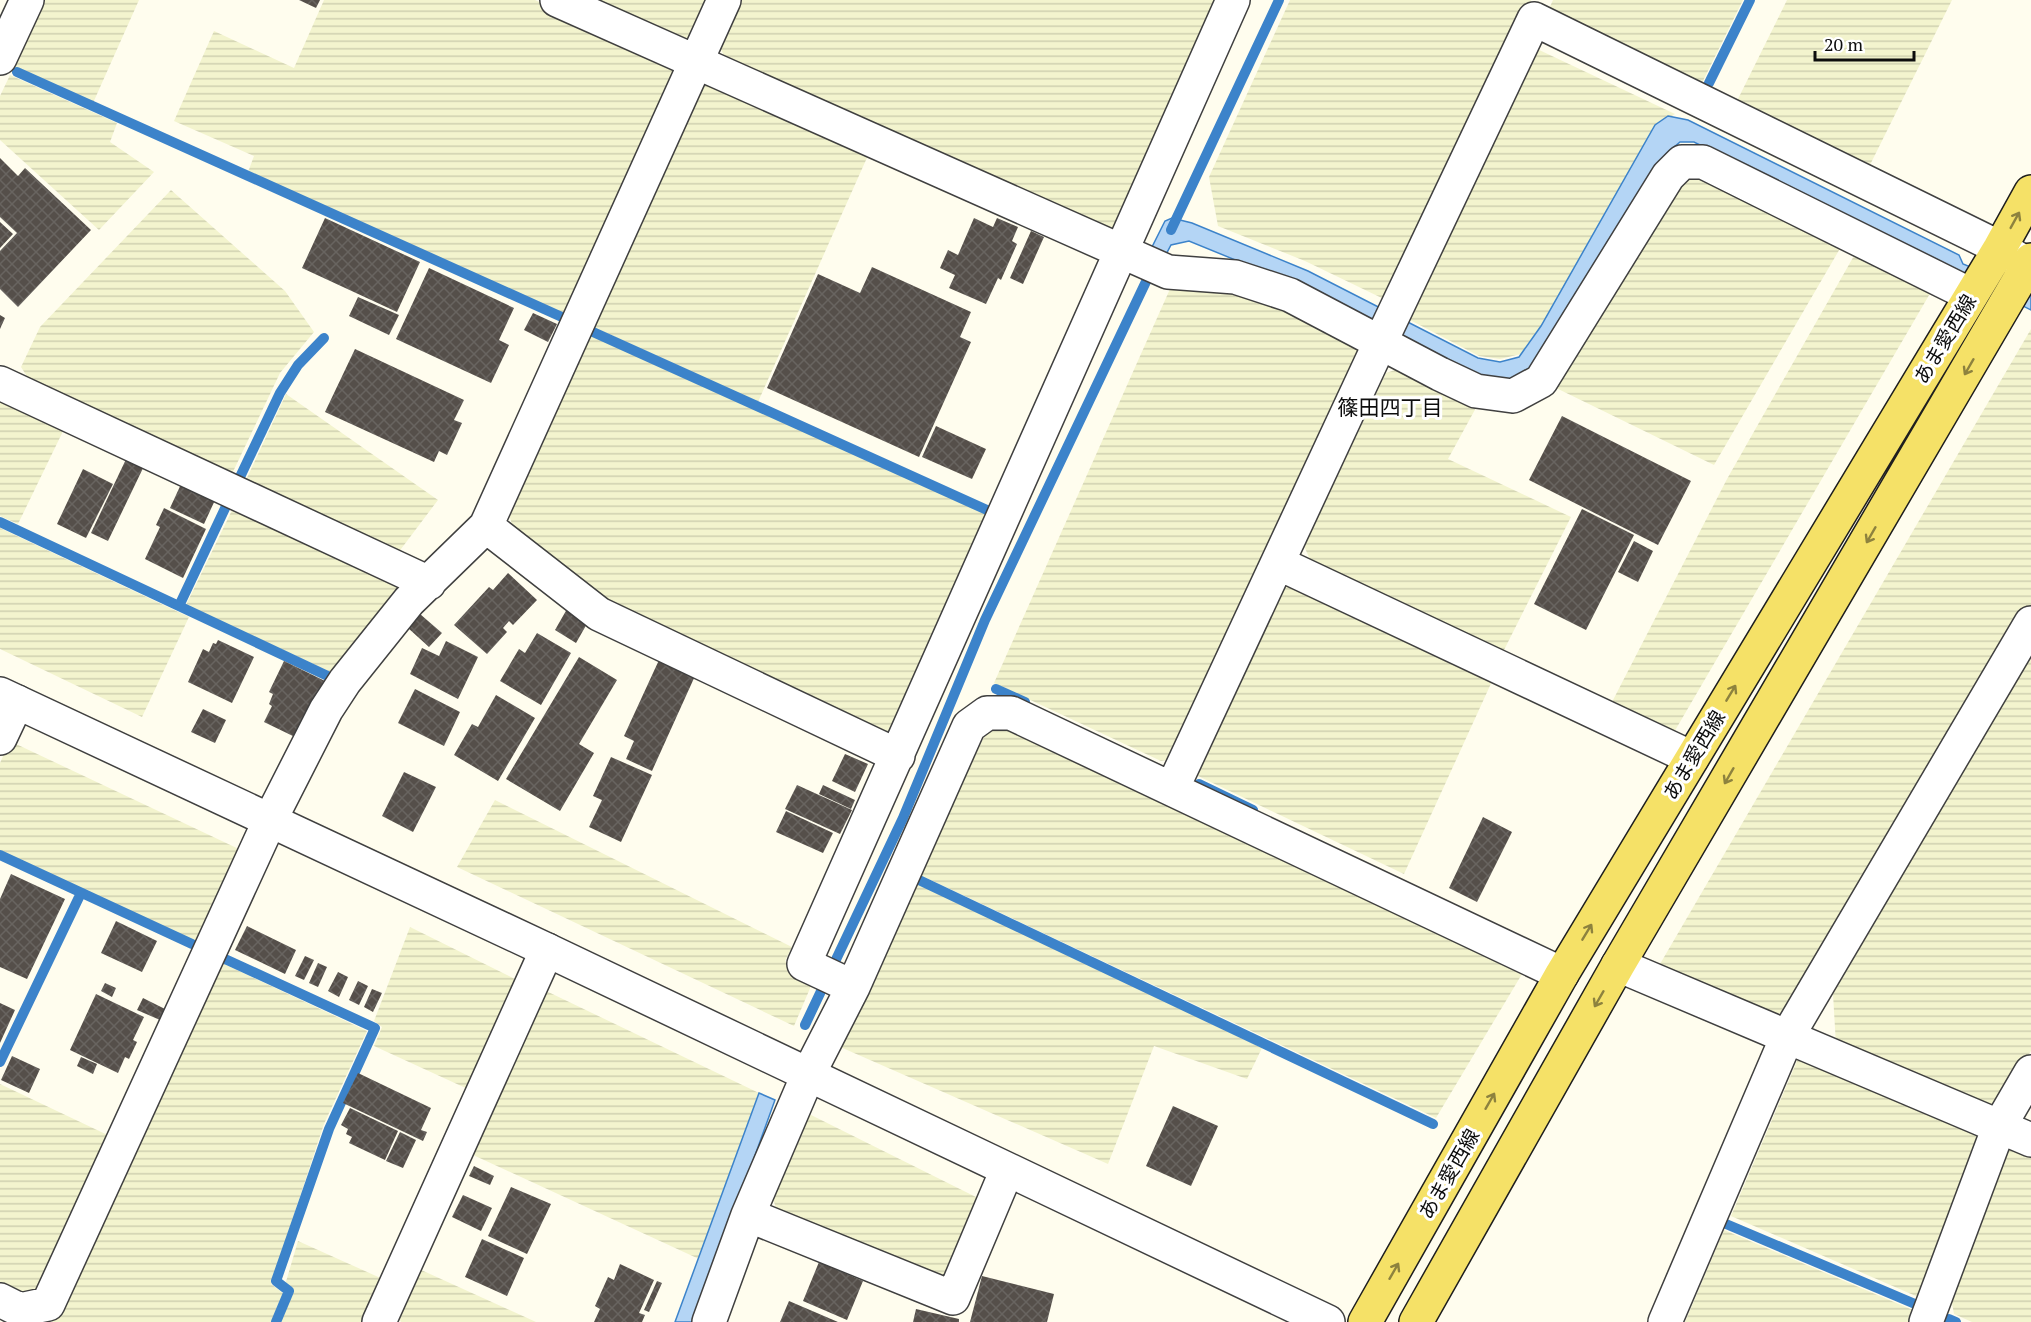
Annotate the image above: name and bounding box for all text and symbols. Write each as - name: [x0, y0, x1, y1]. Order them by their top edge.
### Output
- scale bar: [1815, 24, 1914, 62]
- text: 20 m: [1824, 32, 1864, 56]
- one-way arrow: [2009, 212, 2021, 229]
- street label: あま愛西線: [1907, 289, 1982, 389]
- one-way arrow: [1963, 358, 1975, 375]
- district label: 篠田四丁目: [1338, 393, 1443, 421]
- one-way arrow: [1864, 526, 1876, 543]
- one-way arrow: [1725, 685, 1737, 702]
- street label: あま愛西線: [1656, 705, 1731, 805]
- one-way arrow: [1723, 767, 1735, 784]
- one-way arrow: [1581, 924, 1593, 941]
- one-way arrow: [1593, 990, 1605, 1007]
- one-way arrow: [1485, 1093, 1496, 1111]
- street label: あま愛西線: [1412, 1124, 1485, 1224]
- one-way arrow: [1388, 1263, 1400, 1280]

